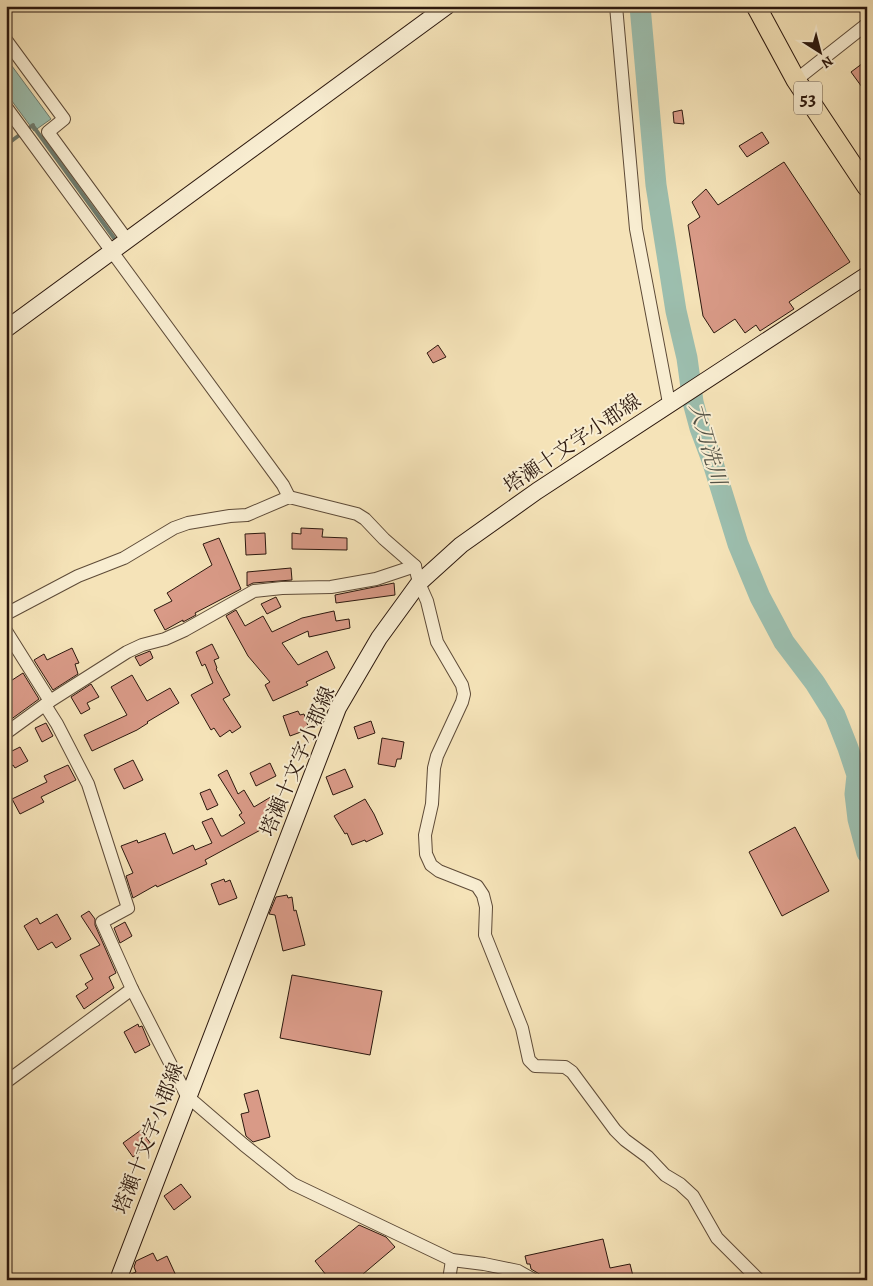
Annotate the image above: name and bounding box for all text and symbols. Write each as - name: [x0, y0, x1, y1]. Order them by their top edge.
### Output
- north arrow: [796, 28, 846, 78]
- text: N: [818, 51, 837, 73]
- road number: 53: [794, 82, 822, 115]
- street label: 塔瀬十文字小郡線: [498, 387, 646, 499]
- water label: 大刀洗川: [683, 400, 734, 490]
- street label: 塔瀬十文字小郡線: [254, 682, 341, 840]
- street label: 塔瀬十文字小郡線: [107, 1059, 190, 1218]

